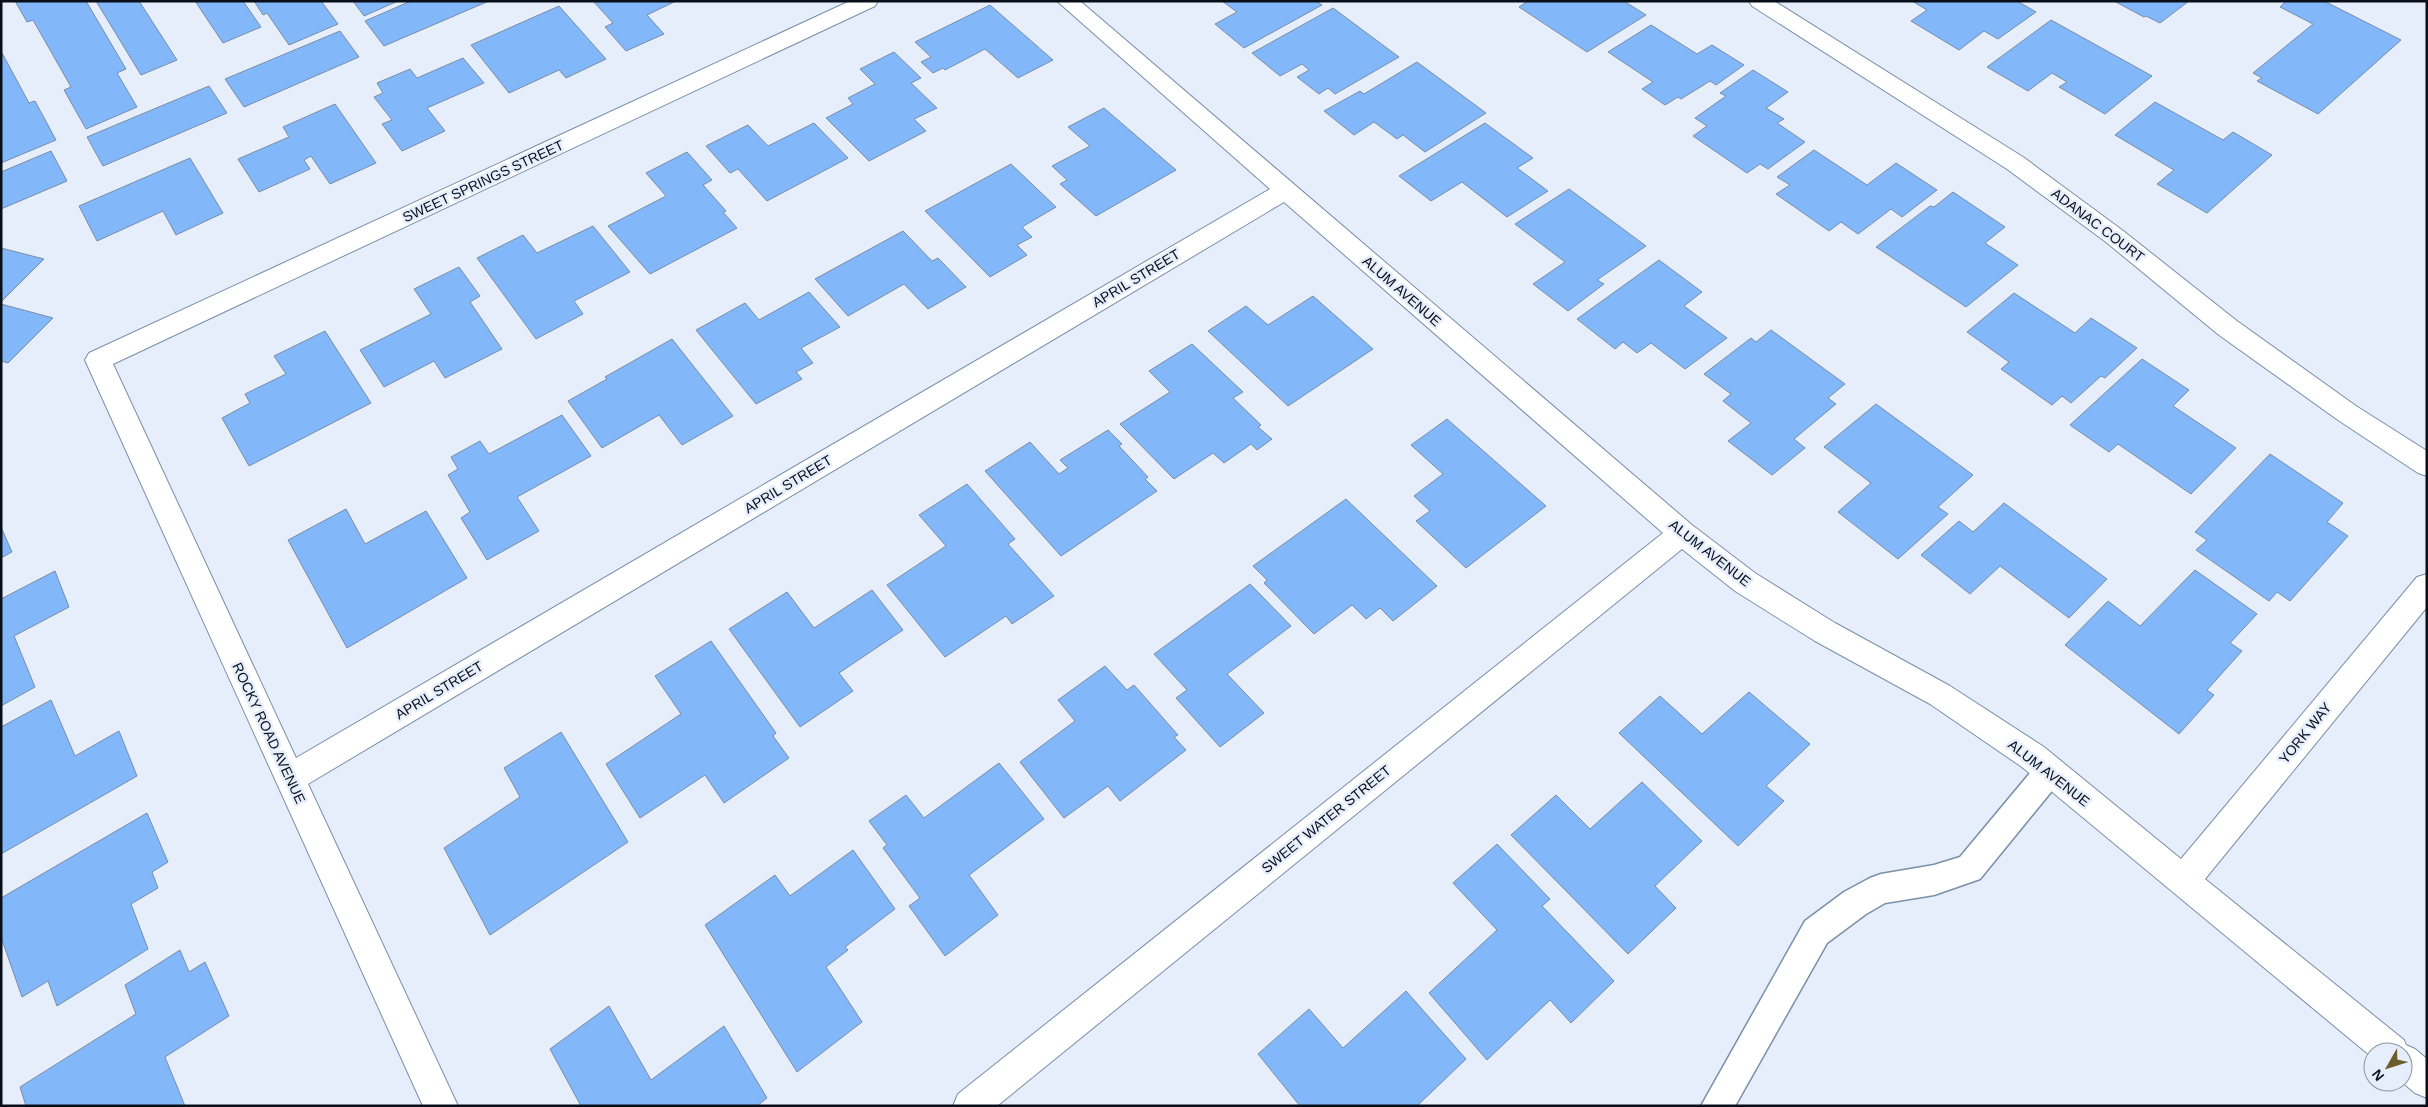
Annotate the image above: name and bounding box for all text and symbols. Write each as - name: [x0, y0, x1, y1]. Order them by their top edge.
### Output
- street label: SWEET SPRINGS STREET: [400, 136, 566, 225]
- street label: ADANAC COURT: [2049, 185, 2148, 265]
- street label: APRIL STREET: [1089, 245, 1183, 310]
- street label: ALUM AVENUE: [1360, 253, 1444, 329]
- street label: APRIL STREET: [741, 451, 835, 516]
- street label: ALUM AVENUE: [1666, 516, 1754, 590]
- street label: APRIL STREET: [392, 657, 486, 722]
- street label: ROCKY ROAD AVENUE: [229, 660, 309, 806]
- street label: YORK WAY: [2276, 699, 2335, 767]
- street label: ALUM AVENUE: [2005, 736, 2093, 810]
- street label: SWEET WATER STREET: [1258, 762, 1394, 876]
- north arrow: [2363, 1042, 2413, 1092]
- text: N: [2368, 1066, 2387, 1084]

